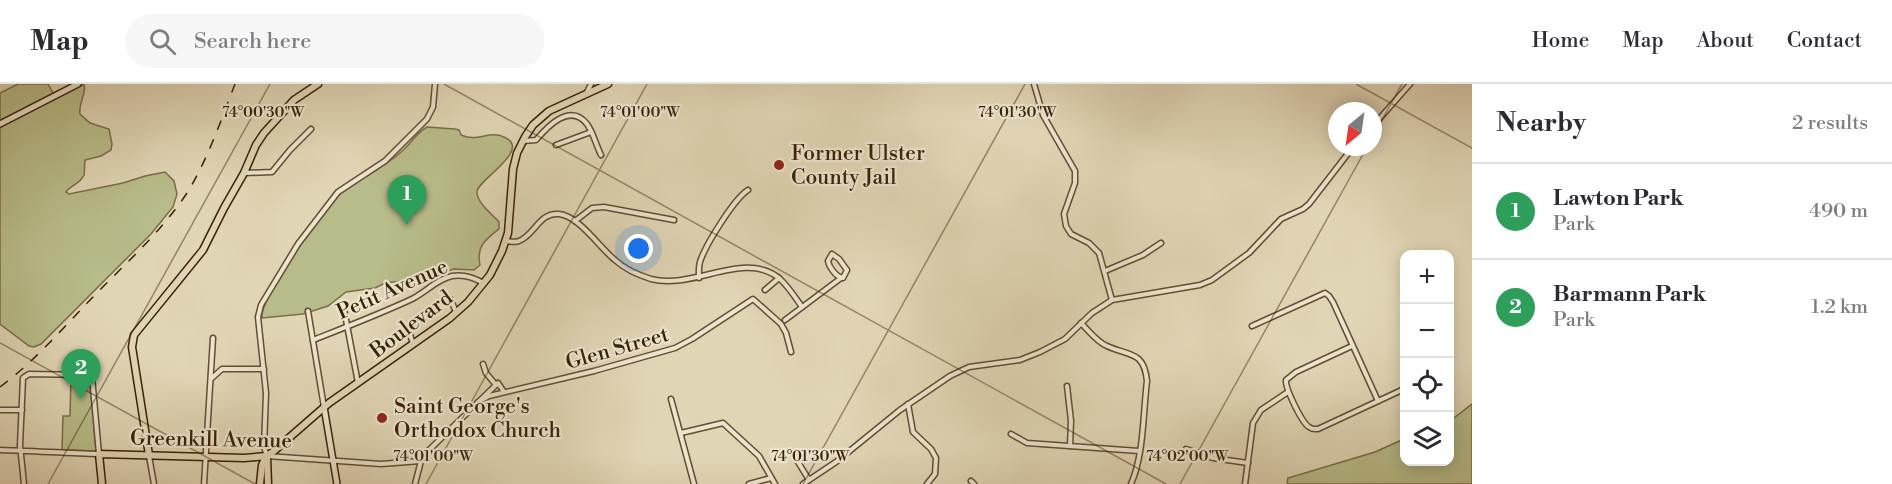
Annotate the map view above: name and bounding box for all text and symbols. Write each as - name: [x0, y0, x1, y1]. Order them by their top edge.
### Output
- search box: [125, 14, 545, 68]
- text: Map: [30, 24, 89, 59]
- icon: search: [146, 25, 179, 58]
- text: Search here: [194, 28, 311, 55]
- text: Home: [1532, 28, 1589, 54]
- text: Map: [1622, 28, 1664, 54]
- text: About: [1697, 28, 1754, 54]
- text: Contact: [1787, 28, 1862, 54]
- north arrow: [1328, 102, 1382, 156]
- text: 74°00'30"W: [222, 103, 304, 122]
- text: 74°01'00"W: [600, 103, 680, 122]
- text: 74°01'30"W: [978, 103, 1056, 122]
- text: Nearby: [1496, 107, 1586, 139]
- text: 2 results: [1792, 111, 1868, 136]
- place label: Former Ulster County Jail: [791, 141, 925, 191]
- marker: Former Ulster County Jail: [772, 158, 786, 172]
- pin: 1: [388, 176, 426, 225]
- text: Lawton Park: [1553, 185, 1684, 212]
- text: 1: [1511, 199, 1520, 224]
- text: 490 m: [1809, 199, 1868, 224]
- text: Park: [1553, 212, 1595, 237]
- your location: [624, 234, 653, 263]
- map controls: [1400, 250, 1454, 466]
- button: +: [1400, 250, 1454, 304]
- street label: Petit Avenue: [333, 254, 452, 326]
- text: Barmann Park: [1553, 281, 1706, 308]
- street label: Boulevard: [364, 285, 458, 365]
- text: 2: [1509, 295, 1522, 320]
- text: 1.2 km: [1811, 295, 1868, 320]
- button: −: [1400, 304, 1454, 358]
- text: Park: [1553, 308, 1595, 333]
- street label: Glen Street: [563, 322, 672, 376]
- pin: 2: [62, 350, 100, 399]
- button: locate: [1400, 358, 1454, 412]
- place label: Saint George's Orthodox Church: [394, 394, 562, 444]
- marker: Saint George's Orthodox Church: [375, 411, 389, 425]
- button: layers: [1400, 412, 1454, 466]
- street label: Greenkill Avenue: [130, 426, 292, 454]
- text: 74°01'00"W: [393, 447, 473, 466]
- text: 74°01'30"W: [771, 447, 849, 466]
- text: 74°02'00"W: [1146, 447, 1228, 466]

